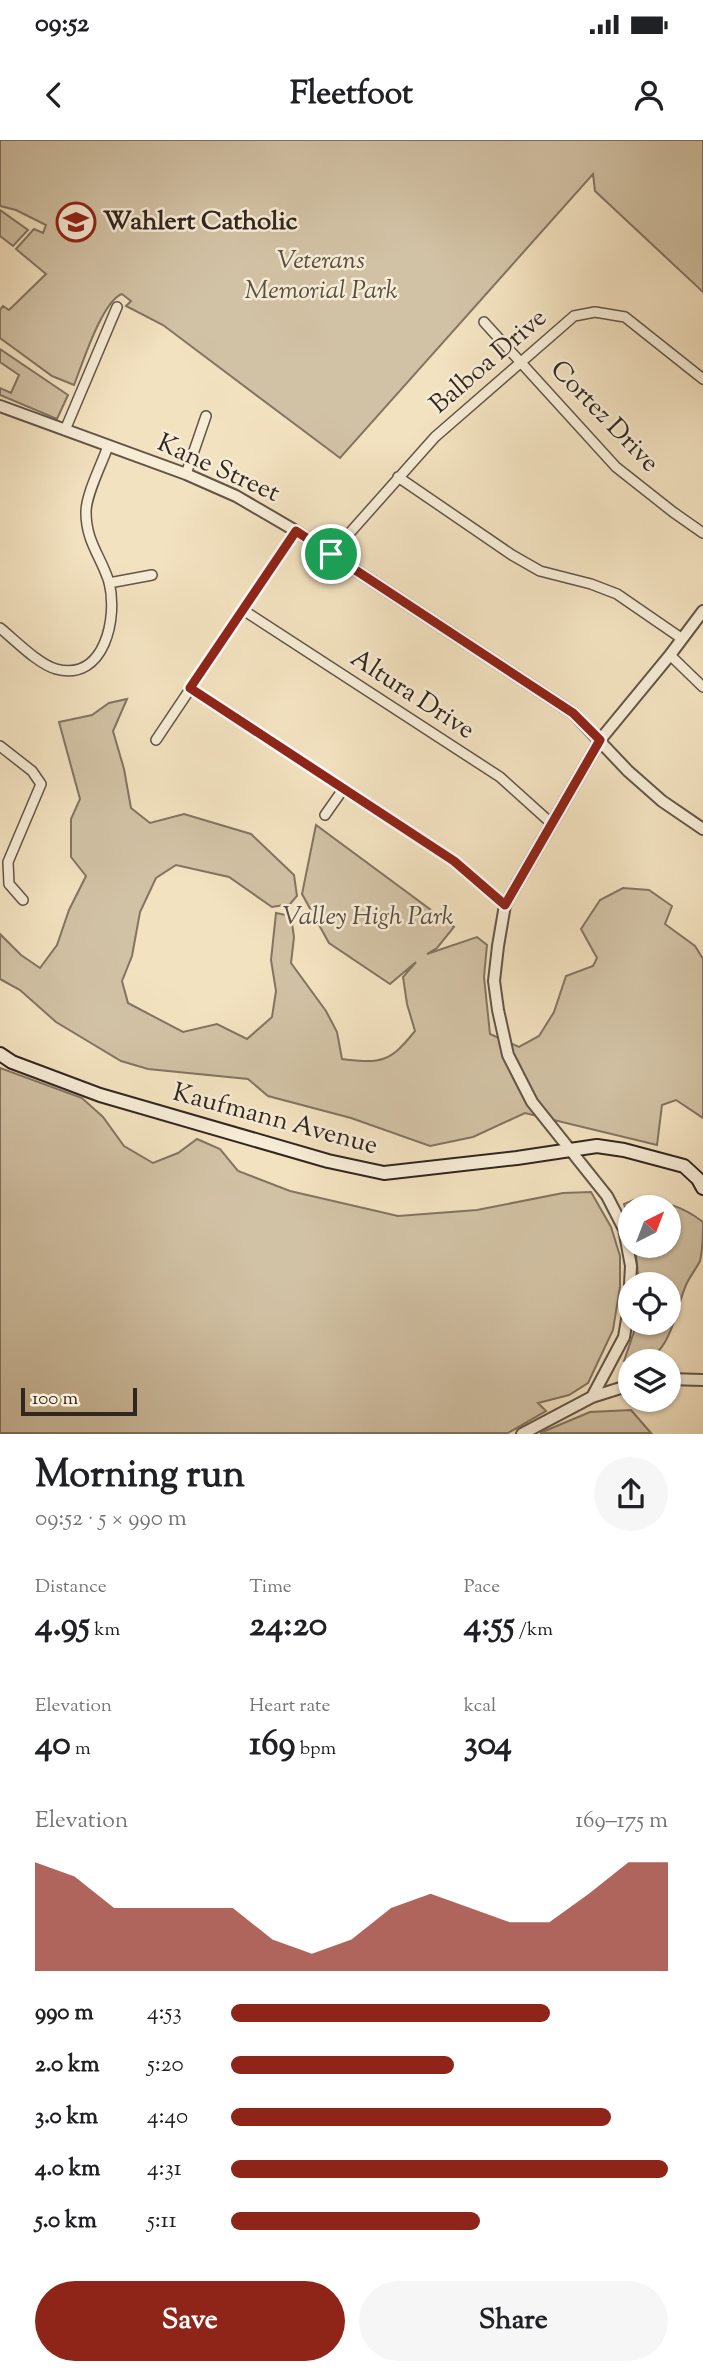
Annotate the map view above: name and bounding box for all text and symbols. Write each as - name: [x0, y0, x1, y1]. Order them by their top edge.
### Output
- text: 09:52: [35, 6, 89, 43]
- text: Fleetfoot: [290, 72, 413, 118]
- icon: back: [35, 76, 73, 114]
- icon: person: [630, 76, 668, 114]
- school or university icon: Wahlert Catholic: [55, 201, 97, 243]
- place label: Wahlert Catholic: [103, 204, 298, 241]
- park label: Veterans Memorial Park: [245, 243, 398, 310]
- street label: Balboa Drive: [422, 301, 556, 423]
- street label: Cortez Drive: [541, 353, 667, 481]
- street label: Kane Street: [151, 426, 285, 513]
- pin: [301, 524, 361, 584]
- icon: arrive: [312, 535, 350, 573]
- street label: Altura Drive: [342, 641, 482, 749]
- park label: Valley High Park: [282, 899, 454, 936]
- street label: Kaufmann Avenue: [168, 1075, 382, 1165]
- north arrow: [618, 1195, 681, 1258]
- map controls: [618, 1195, 681, 1412]
- button: locate: [618, 1272, 681, 1335]
- button: layers: [618, 1349, 681, 1412]
- scale bar: [21, 1384, 136, 1416]
- text: 100 m: [32, 1386, 78, 1413]
- text: Morning run: [35, 1450, 245, 1504]
- button: share: [594, 1457, 668, 1531]
- text: 09:52 · 5 × 990 m: [35, 1503, 187, 1536]
- text: Distance: [35, 1574, 107, 1601]
- text: Time: [249, 1574, 292, 1601]
- text: Pace: [464, 1574, 500, 1601]
- text: 4.95: [35, 1601, 90, 1652]
- text: 24:20: [249, 1601, 327, 1652]
- text: 4:55: [464, 1601, 515, 1652]
- text: km: [90, 1617, 120, 1644]
- text: /km: [515, 1617, 553, 1644]
- text: Elevation: [35, 1693, 112, 1720]
- text: Heart rate: [249, 1693, 330, 1720]
- text: kcal: [464, 1693, 496, 1720]
- text: 40: [35, 1720, 71, 1771]
- text: 169: [249, 1720, 296, 1771]
- text: 304: [464, 1720, 512, 1771]
- text: m: [71, 1736, 91, 1763]
- text: bpm: [296, 1736, 336, 1763]
- text: Elevation: [35, 1805, 128, 1838]
- text: 169–175 m: [575, 1805, 668, 1838]
- text: 990 m: [35, 1997, 93, 2030]
- text: 4:53: [147, 1997, 182, 2030]
- text: 2.0 km: [35, 2049, 100, 2082]
- text: 5:20: [147, 2049, 184, 2082]
- text: 3.0 km: [35, 2101, 98, 2134]
- text: 4:40: [147, 2101, 188, 2134]
- text: 4.0 km: [35, 2153, 100, 2186]
- text: 4:31: [147, 2153, 182, 2186]
- text: 5.0 km: [35, 2205, 97, 2238]
- text: 5:11: [147, 2205, 177, 2238]
- button: Save: [35, 2281, 345, 2361]
- button: Share: [359, 2281, 668, 2361]

